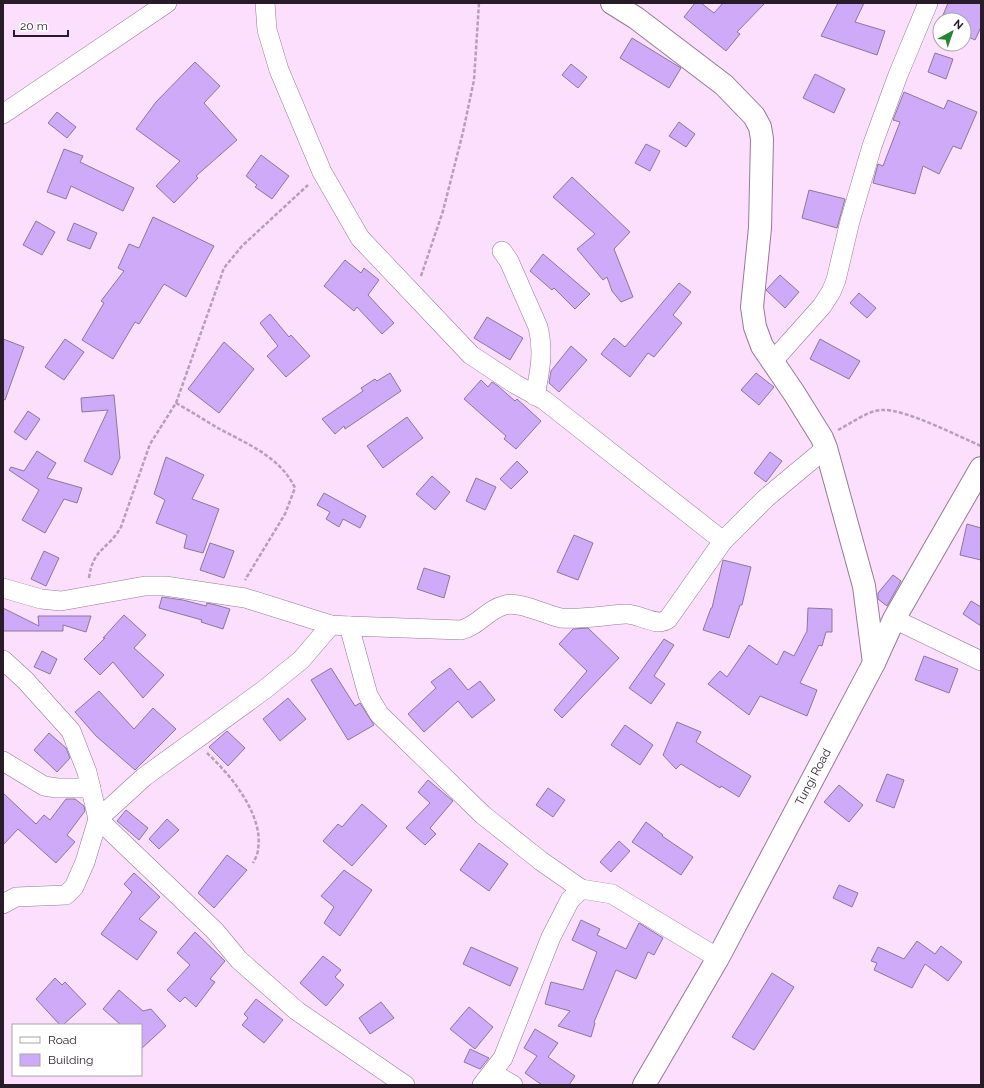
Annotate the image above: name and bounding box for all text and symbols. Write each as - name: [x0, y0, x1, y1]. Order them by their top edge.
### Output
- scale bar: [14, 12, 68, 38]
- north arrow: [932, 12, 972, 52]
- text: N: [951, 17, 966, 32]
- text: 20 m: [20, 19, 48, 33]
- street label: Tungi Road: [792, 746, 834, 808]
- legend: [12, 1024, 142, 1076]
- text: Road: [48, 1033, 77, 1047]
- text: Building: [48, 1053, 94, 1067]

